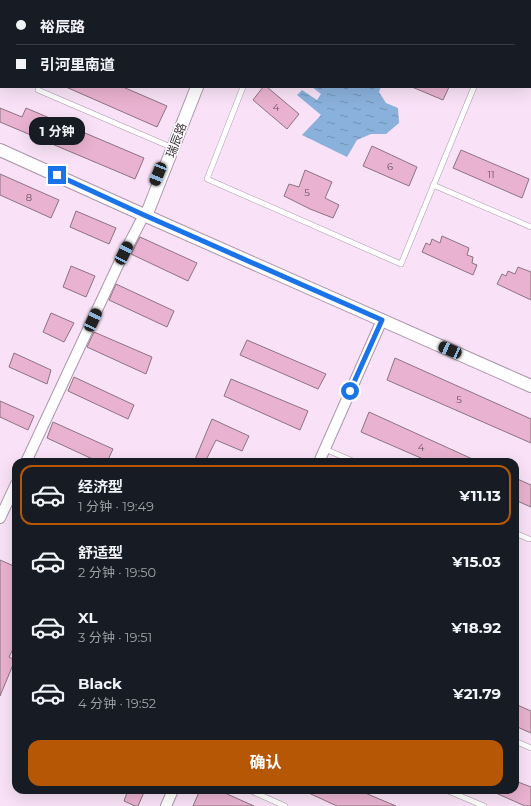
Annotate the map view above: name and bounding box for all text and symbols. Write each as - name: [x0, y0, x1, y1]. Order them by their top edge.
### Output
- text: 裕辰路: [40, 17, 85, 36]
- text: 引河里南道: [40, 55, 115, 74]
- house number: 4: [273, 101, 280, 114]
- callout: 1 分钟: [29, 117, 85, 145]
- street label: 瑞辰路: [163, 121, 189, 159]
- text: 1 分钟: [40, 123, 74, 139]
- house number: 6: [387, 160, 393, 173]
- car: [148, 161, 168, 187]
- route end: [48, 166, 66, 184]
- house number: 11: [487, 168, 495, 181]
- house number: 5: [304, 186, 310, 199]
- house number: 8: [26, 191, 32, 204]
- car: [113, 240, 135, 266]
- car: [82, 307, 104, 333]
- car: [437, 340, 463, 360]
- route start: [341, 382, 359, 400]
- house number: 5: [456, 393, 462, 406]
- house number: 4: [418, 441, 425, 454]
- icon: car: [30, 477, 66, 513]
- text: 经济型: [78, 477, 123, 496]
- text: ¥11.13: [459, 486, 501, 505]
- text: 1 分钟 · 19:49: [78, 498, 154, 514]
- icon: car: [30, 543, 66, 579]
- text: 舒适型: [78, 543, 123, 562]
- text: ¥15.03: [452, 552, 501, 571]
- text: 2 分钟 · 19:50: [78, 564, 156, 580]
- text: XL: [78, 608, 97, 627]
- icon: car: [30, 609, 66, 645]
- text: ¥18.92: [451, 618, 501, 637]
- text: 3 分钟 · 19:51: [78, 629, 152, 645]
- text: Black: [78, 674, 122, 693]
- icon: car: [30, 675, 66, 711]
- text: ¥21.79: [453, 684, 501, 703]
- text: 4 分钟 · 19:52: [78, 695, 156, 711]
- button: 确认: [28, 740, 503, 786]

